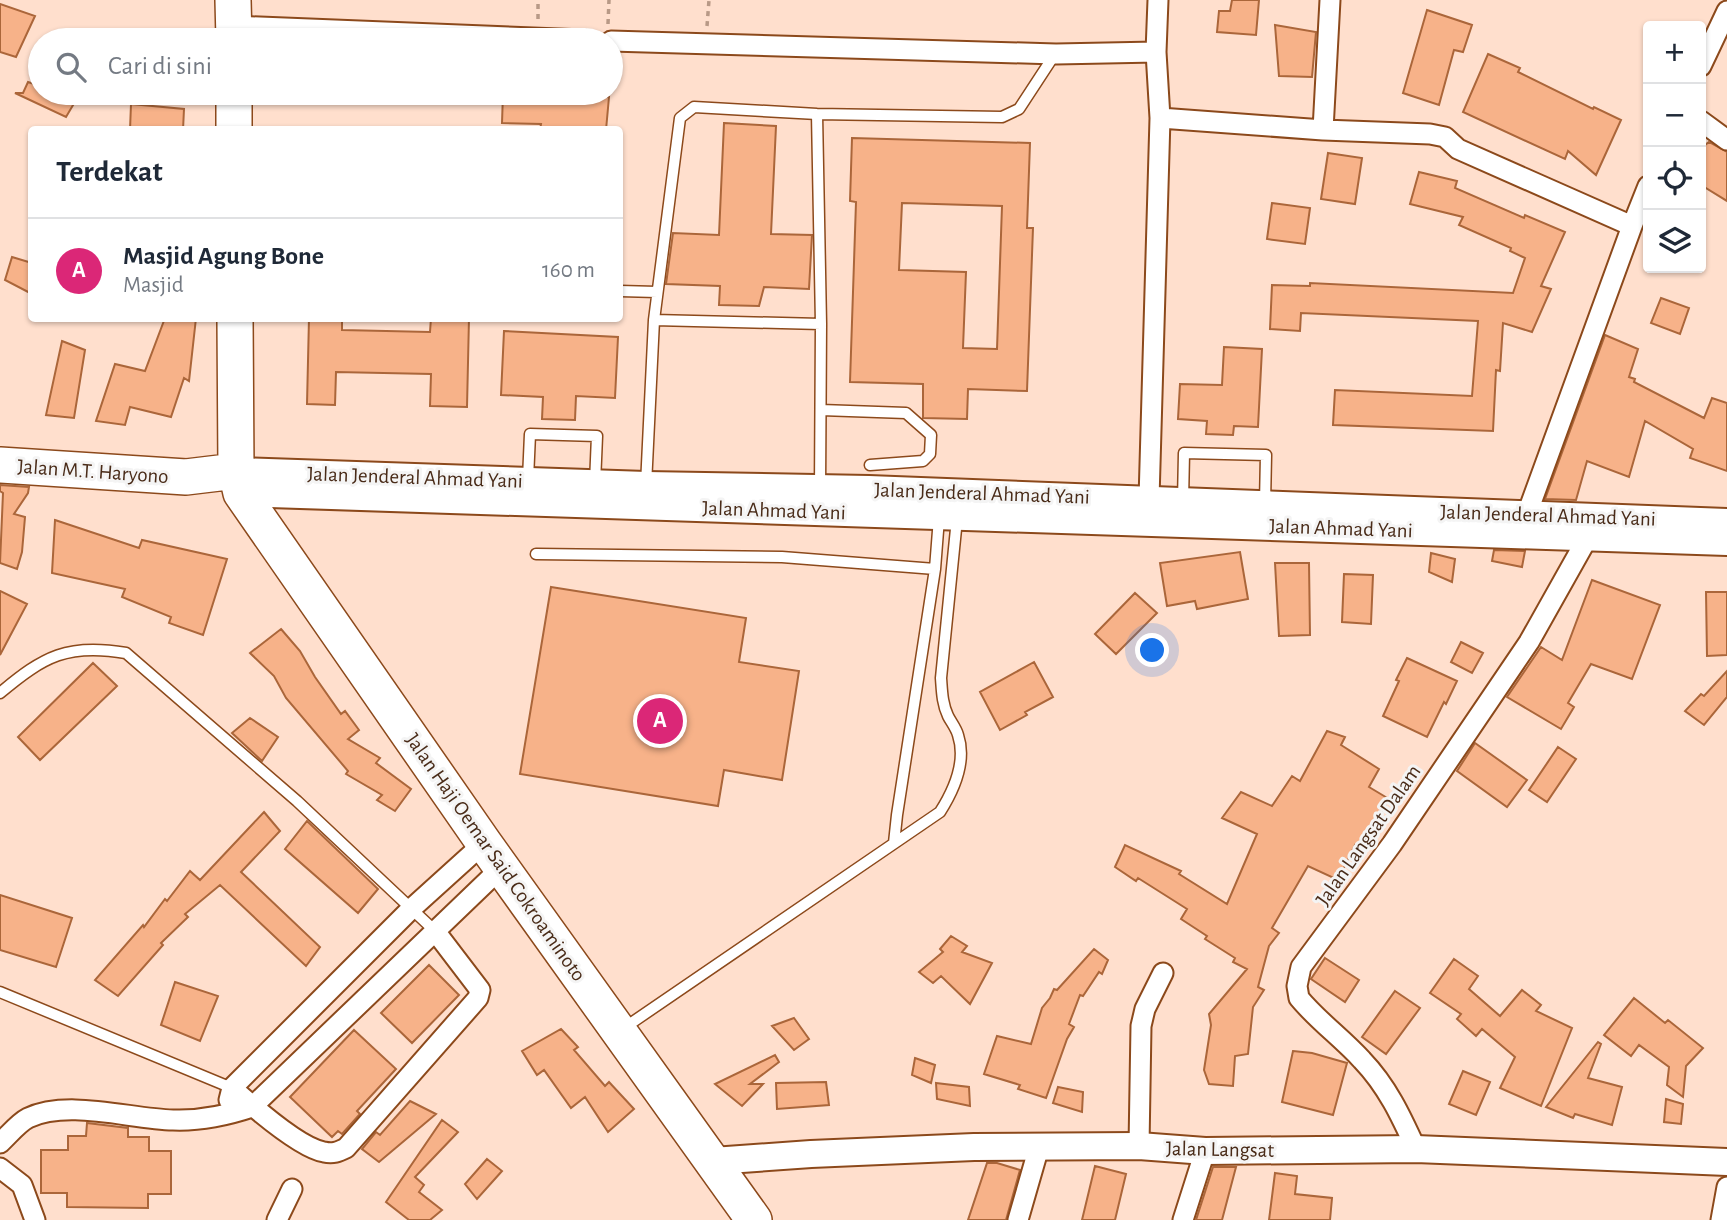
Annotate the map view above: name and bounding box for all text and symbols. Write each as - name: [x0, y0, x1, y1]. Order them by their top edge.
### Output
- map controls: [1643, 21, 1706, 273]
- button: +: [1643, 21, 1706, 84]
- search box: [28, 28, 623, 105]
- icon: search: [52, 48, 90, 86]
- text: Cari di sini: [108, 53, 212, 79]
- button: −: [1643, 84, 1706, 147]
- button: locate: [1643, 147, 1706, 210]
- text: Terdekat: [56, 157, 163, 187]
- button: layers: [1643, 210, 1706, 273]
- text: Masjid Agung Bone: [123, 243, 324, 269]
- text: A: [72, 259, 86, 282]
- text: 160 m: [542, 259, 595, 282]
- text: Masjid: [123, 274, 184, 297]
- street label: Jalan M.T. Haryono: [17, 456, 169, 487]
- street label: Jalan Jenderal Ahmad Yani: [307, 463, 523, 492]
- street label: Jalan Jenderal Ahmad Yani: [874, 479, 1090, 508]
- street label: Jalan Ahmad Yani: [702, 498, 846, 523]
- street label: Jalan Jenderal Ahmad Yani: [1440, 501, 1656, 530]
- street label: Jalan Ahmad Yani: [1269, 516, 1413, 541]
- your location: [1135, 633, 1169, 667]
- pin: A: [637, 695, 683, 747]
- street label: Jalan Haji Oemar Said Cokroaminoto: [402, 729, 589, 985]
- street label: Jalan Langsat Dalam: [1312, 761, 1425, 909]
- street label: Jalan Langsat: [1166, 1138, 1275, 1161]

